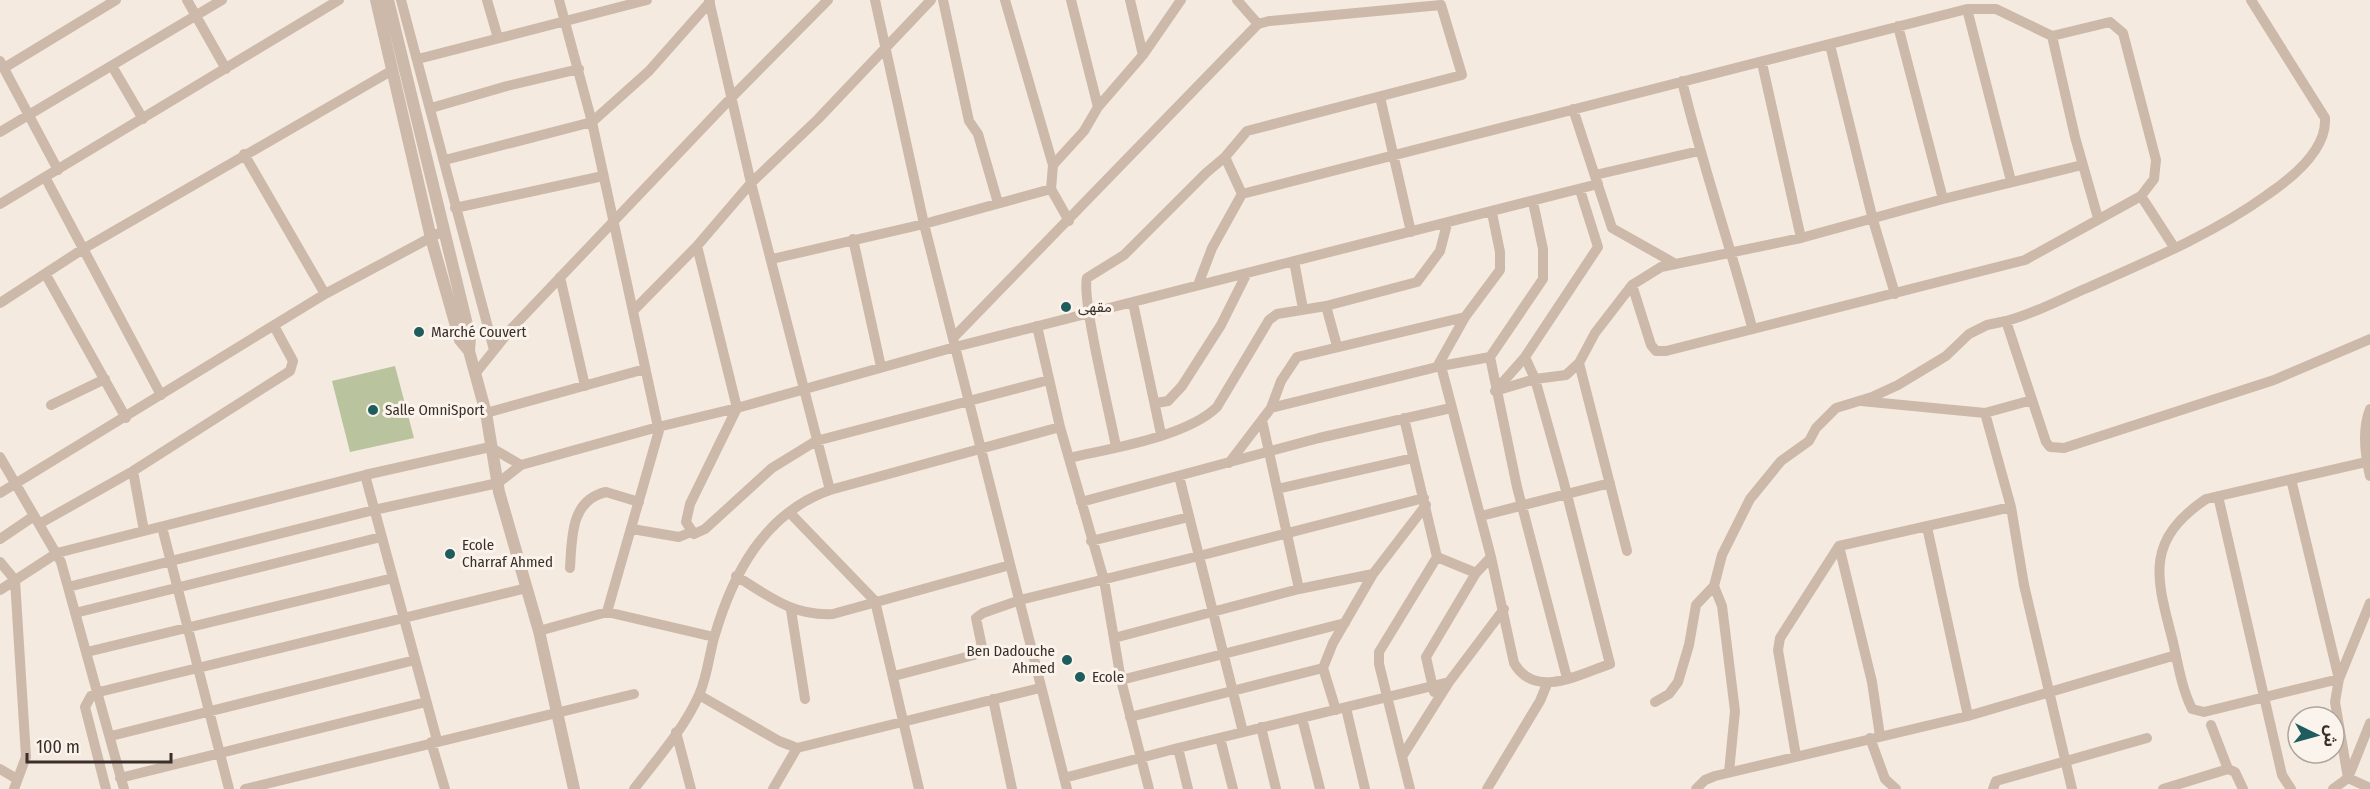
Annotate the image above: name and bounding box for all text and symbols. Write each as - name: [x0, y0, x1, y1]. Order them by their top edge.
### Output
- place label: مقهى: [1078, 298, 1112, 316]
- marker: مقهى: [1059, 300, 1073, 314]
- place label: Marché Couvert: [431, 323, 526, 341]
- marker: Marché Couvert: [412, 325, 426, 339]
- place label: Salle OmniSport: [385, 401, 485, 419]
- marker: Salle OmniSport: [366, 403, 380, 417]
- place label: Ecole Charraf Ahmed: [462, 536, 553, 571]
- marker: Ecole Charraf Ahmed: [443, 547, 457, 561]
- place label: Ben Dadouche Ahmed: [967, 642, 1055, 677]
- marker: Ben Dadouche Ahmed: [1060, 653, 1074, 667]
- place label: Ecole: [1092, 668, 1124, 686]
- marker: Ecole: [1073, 670, 1087, 684]
- north arrow: [2286, 705, 2346, 765]
- text: ش: [2320, 725, 2341, 748]
- scale bar: [27, 726, 171, 764]
- text: 100 m: [36, 736, 80, 758]

